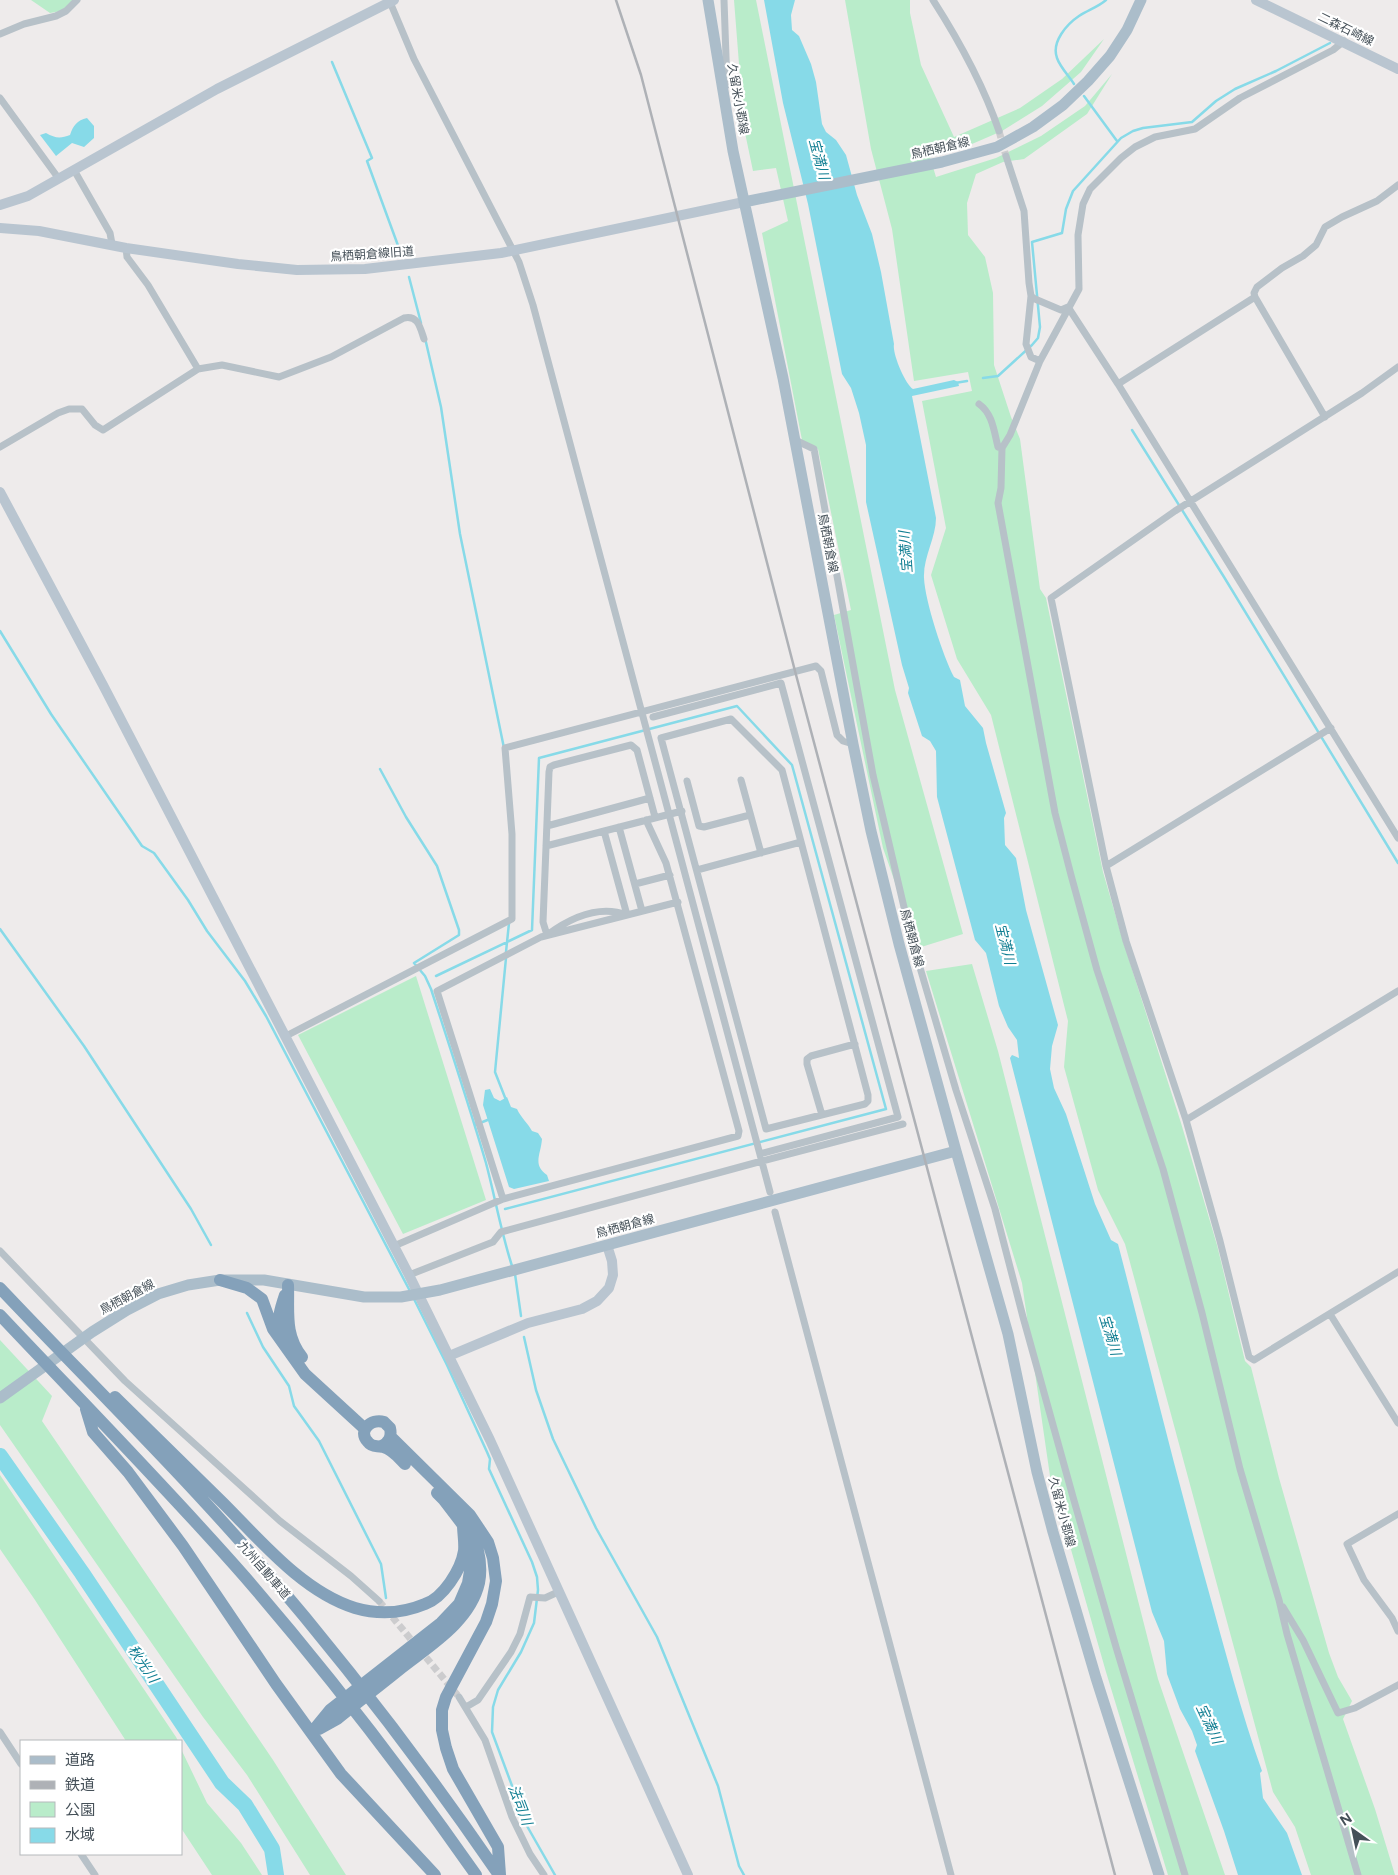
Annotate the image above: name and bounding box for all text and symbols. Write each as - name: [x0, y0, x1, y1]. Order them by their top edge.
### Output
- street label: 二森石崎線: [1316, 10, 1376, 48]
- street label: 久留米小郡線: [725, 62, 751, 136]
- street label: 鳥栖朝倉線: [909, 134, 971, 162]
- water label: 宝満川: [805, 137, 833, 183]
- street label: 鳥栖朝倉線旧道: [330, 244, 414, 264]
- street label: 鳥栖朝倉線: [815, 512, 841, 574]
- water label: 宝満川: [896, 528, 916, 574]
- street label: 鳥栖朝倉線: [897, 907, 927, 969]
- water label: 宝満川: [992, 922, 1019, 968]
- street label: 鳥栖朝倉線: [594, 1211, 656, 1241]
- street label: 鳥栖朝倉線: [97, 1277, 157, 1317]
- water label: 宝満川: [1096, 1312, 1125, 1359]
- street label: 久留米小郡線: [1046, 1475, 1078, 1549]
- street label: 九州自動車道: [235, 1538, 293, 1602]
- water label: 秋光川: [124, 1642, 163, 1688]
- water label: 宝満川: [1192, 1701, 1226, 1748]
- legend: [20, 1740, 182, 1855]
- text: 道路: [65, 1751, 95, 1769]
- text: 鉄道: [65, 1776, 95, 1794]
- water label: 法司川: [505, 1782, 536, 1830]
- text: 公園: [65, 1801, 95, 1819]
- north arrow: [1328, 1805, 1378, 1855]
- text: N: [1337, 1809, 1355, 1830]
- text: 水域: [65, 1826, 95, 1844]

